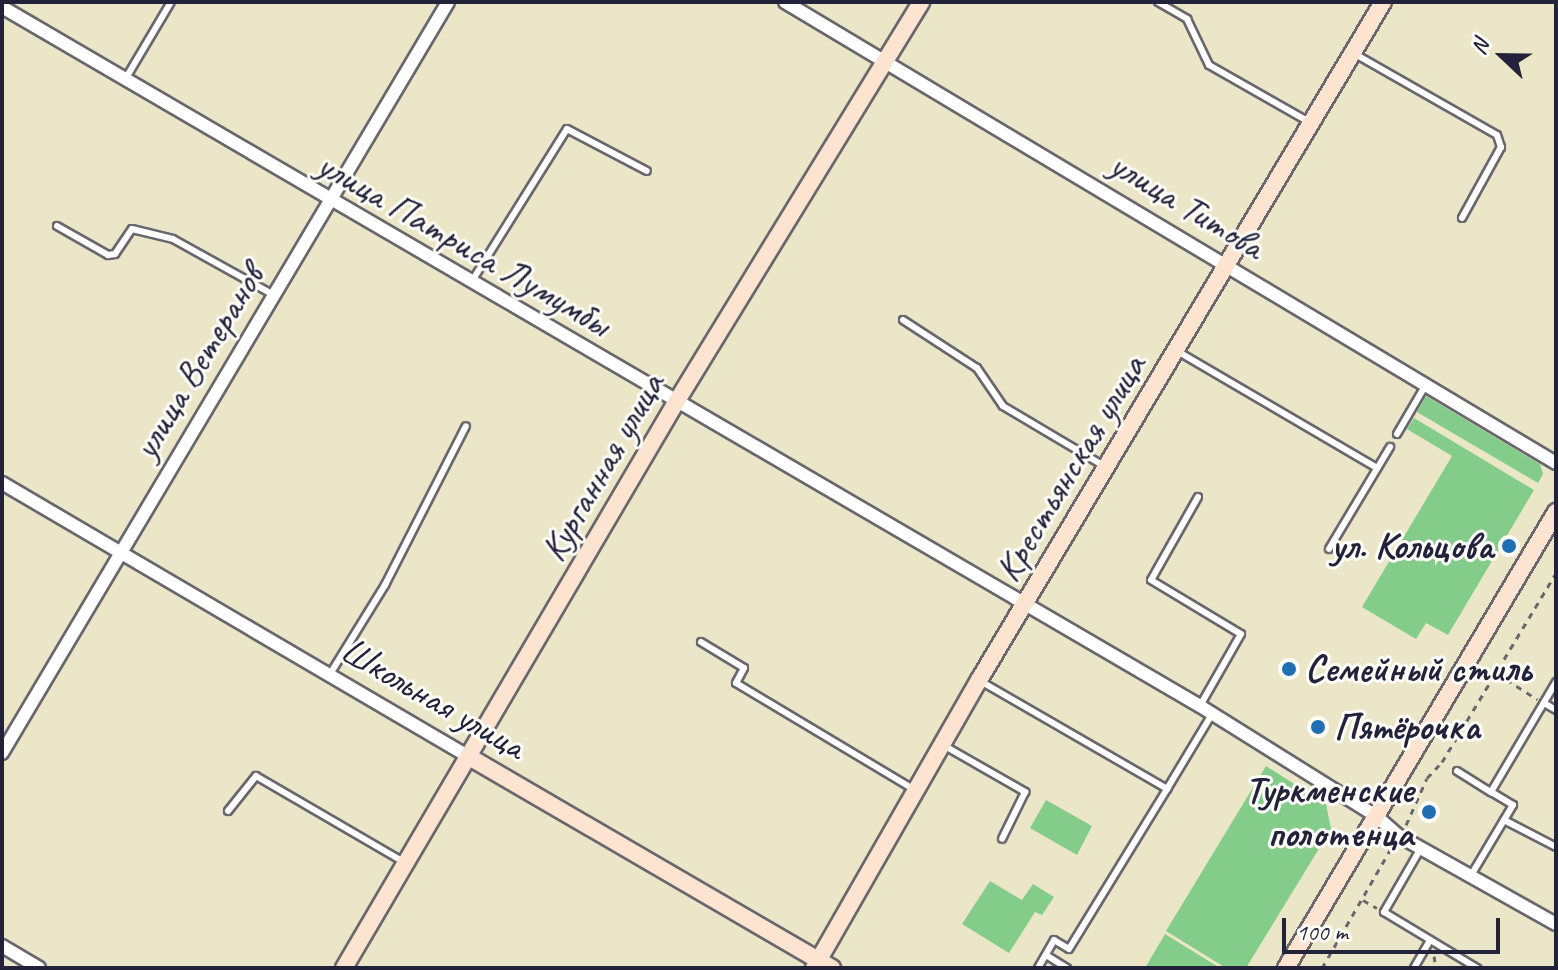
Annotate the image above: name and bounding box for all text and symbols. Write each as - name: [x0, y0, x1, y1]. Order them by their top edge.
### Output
- north arrow: [1462, 16, 1542, 96]
- text: N: [1464, 35, 1495, 59]
- street label: улица Патриса Лумумбы: [308, 141, 620, 347]
- street label: улица Титова: [1103, 142, 1271, 268]
- street label: улица Ветеранов: [123, 258, 273, 466]
- street label: Крестьянская улица: [984, 345, 1156, 591]
- street label: Курганная улица: [529, 363, 675, 571]
- place label: ул. Кольцова: [1331, 523, 1493, 569]
- marker: ул. Кольцова: [1500, 537, 1518, 555]
- street label: Школьная улица: [332, 627, 534, 769]
- place label: Семейный стиль: [1305, 646, 1531, 692]
- marker: Семейный стиль: [1280, 660, 1298, 678]
- place label: Пятёрочка: [1334, 704, 1480, 750]
- marker: Пятёрочка: [1309, 718, 1327, 736]
- place label: Туркменские полотенца: [1245, 767, 1413, 856]
- marker: Туркменские полотенца: [1420, 803, 1438, 821]
- scale bar: [1286, 902, 1504, 952]
- text: 100 m: [1296, 917, 1348, 947]

